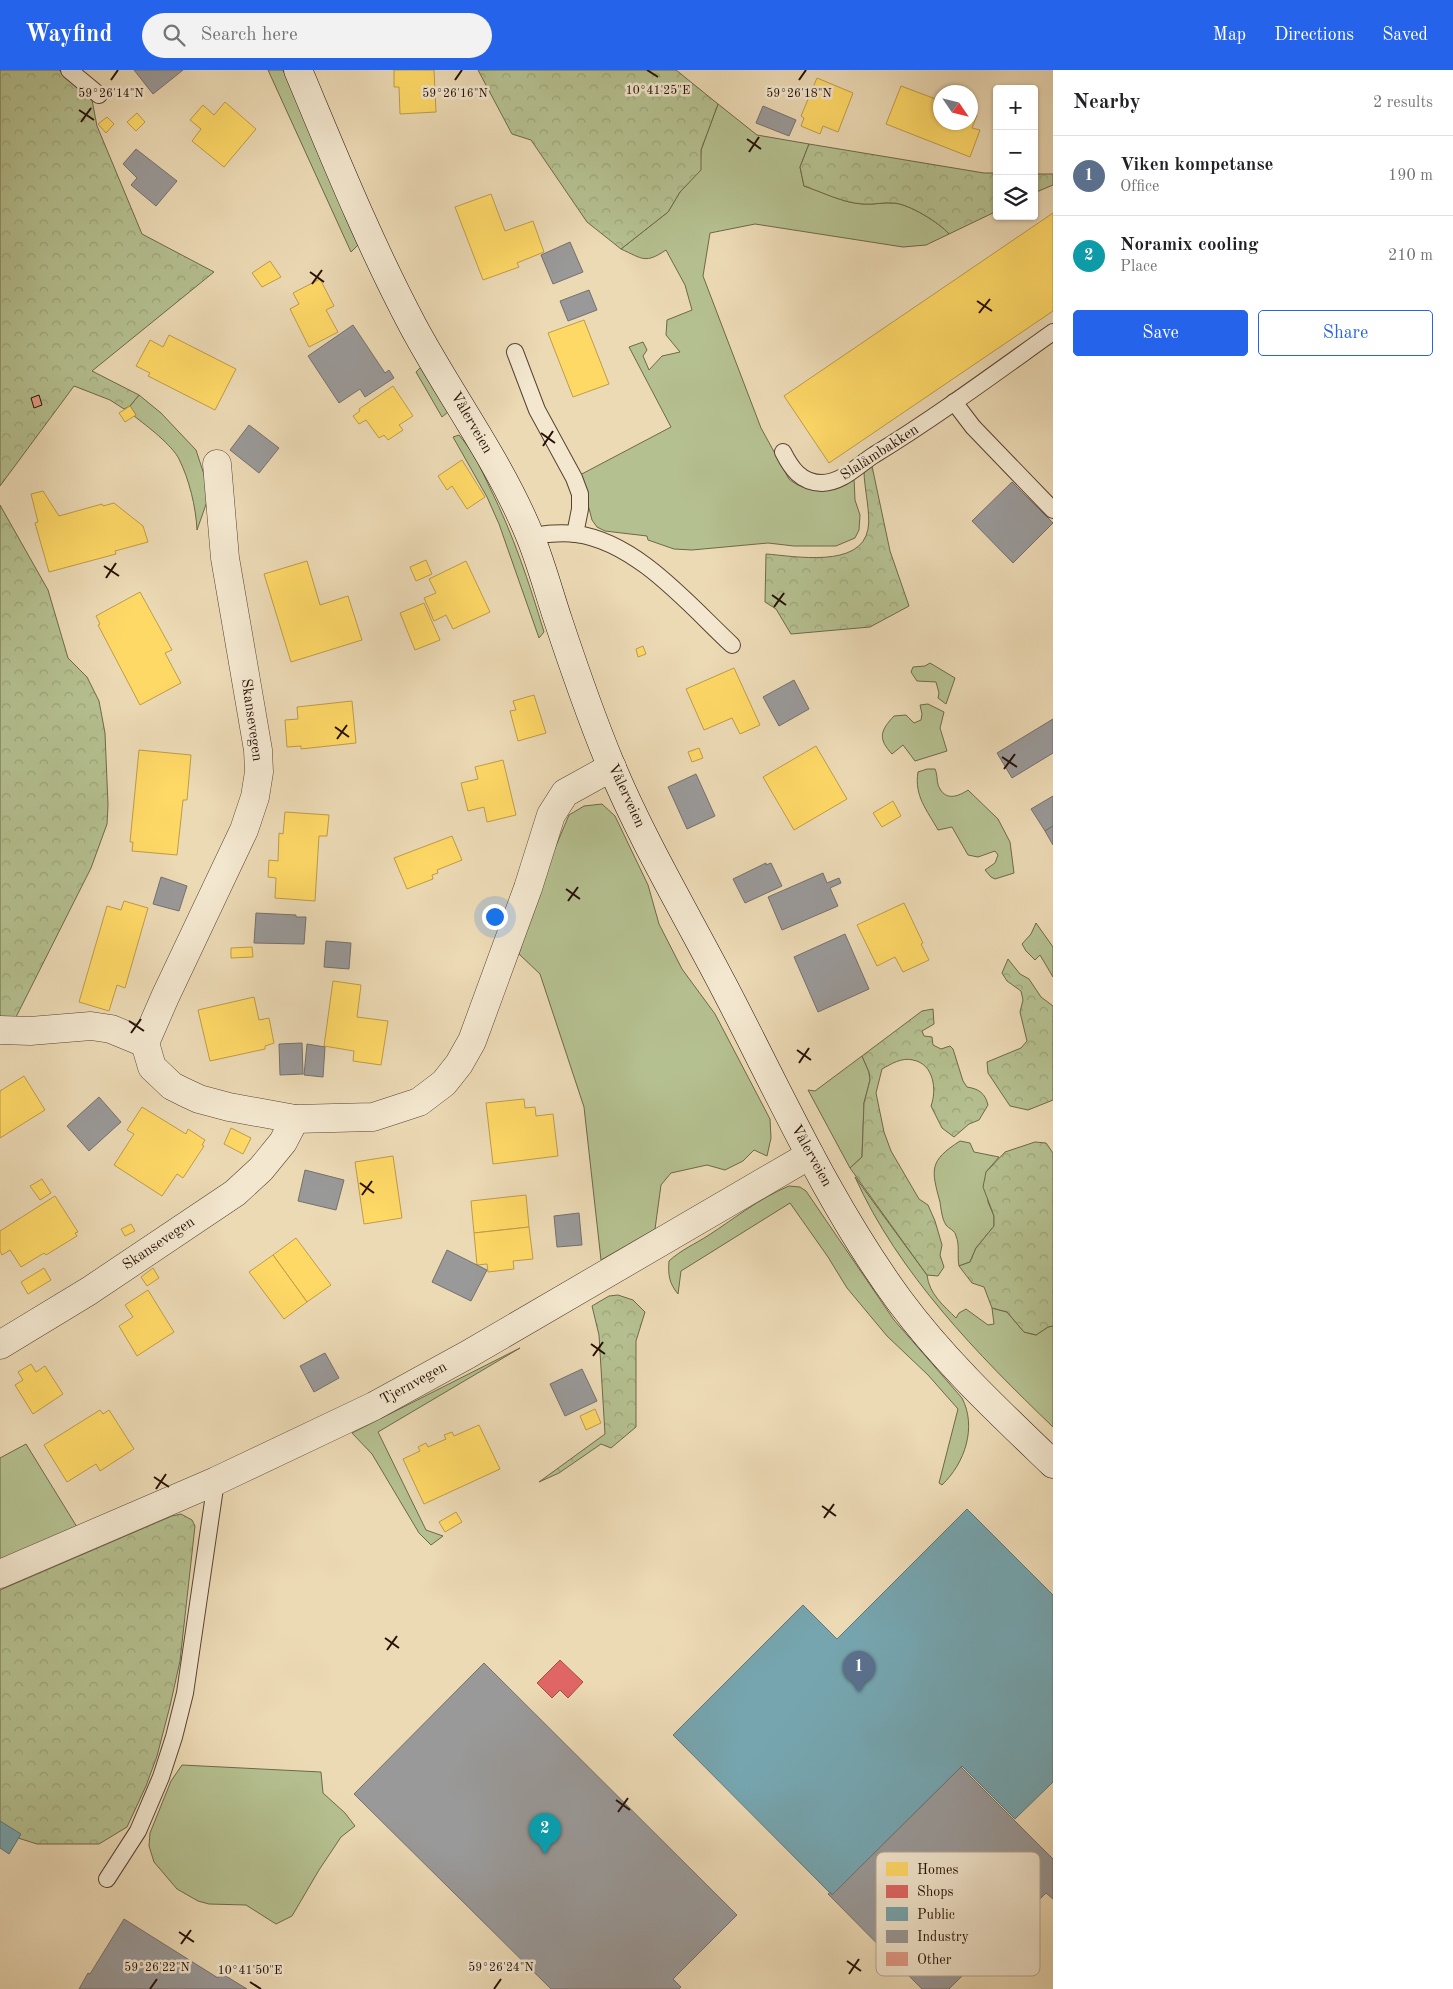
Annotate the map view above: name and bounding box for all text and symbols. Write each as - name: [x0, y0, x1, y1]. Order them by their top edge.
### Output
- search box: [142, 13, 492, 58]
- icon: search: [160, 21, 188, 49]
- text: Wayfind: [25, 23, 112, 47]
- text: Search here: [200, 26, 298, 45]
- text: Map: [1213, 26, 1246, 44]
- text: Directions: [1274, 26, 1354, 44]
- text: Saved: [1382, 26, 1428, 44]
- text: 10°41'25"E: [626, 84, 690, 97]
- north arrow: [933, 85, 978, 130]
- map controls: [993, 85, 1038, 220]
- button: +: [993, 85, 1038, 130]
- text: 59°26'14"N: [78, 87, 144, 100]
- text: 59°26'16"N: [422, 87, 488, 100]
- text: 59°26'18"N: [766, 87, 832, 100]
- text: Nearby: [1073, 92, 1141, 113]
- text: 2 results: [1373, 95, 1433, 111]
- button: −: [993, 130, 1038, 175]
- text: Viken kompetanse: [1120, 156, 1274, 175]
- text: 1: [1084, 168, 1094, 184]
- text: 190 m: [1388, 168, 1433, 184]
- button: layers: [993, 175, 1038, 220]
- text: Office: [1120, 179, 1159, 195]
- text: Noramix cooling: [1120, 236, 1259, 255]
- text: 2: [1084, 248, 1094, 264]
- text: 210 m: [1388, 248, 1433, 264]
- text: Place: [1120, 259, 1157, 275]
- button: Save: [1073, 310, 1248, 356]
- button: Share: [1258, 310, 1433, 356]
- street label: Vålerveien: [447, 390, 495, 456]
- street label: Slalåmbakken: [838, 422, 922, 484]
- street label: Skansevegen: [238, 678, 264, 762]
- street label: Vålerveien: [605, 762, 647, 830]
- your location: [482, 904, 508, 930]
- street label: Vålerveien: [788, 1122, 834, 1190]
- street label: Skansevegen: [120, 1215, 198, 1273]
- street label: Tjernvegen: [378, 1360, 450, 1408]
- pin: 1: [843, 1651, 875, 1692]
- pin: 2: [529, 1813, 561, 1854]
- legend: [876, 1852, 1040, 1976]
- text: Homes: [917, 1863, 959, 1877]
- text: Shops: [917, 1885, 954, 1899]
- text: Public: [917, 1908, 955, 1922]
- text: Industry: [917, 1930, 970, 1944]
- text: Other: [917, 1953, 952, 1967]
- text: 59°26'22"N: [124, 1961, 190, 1974]
- text: 59°26'24"N: [468, 1961, 534, 1974]
- text: 10°41'50"E: [218, 1964, 282, 1977]

